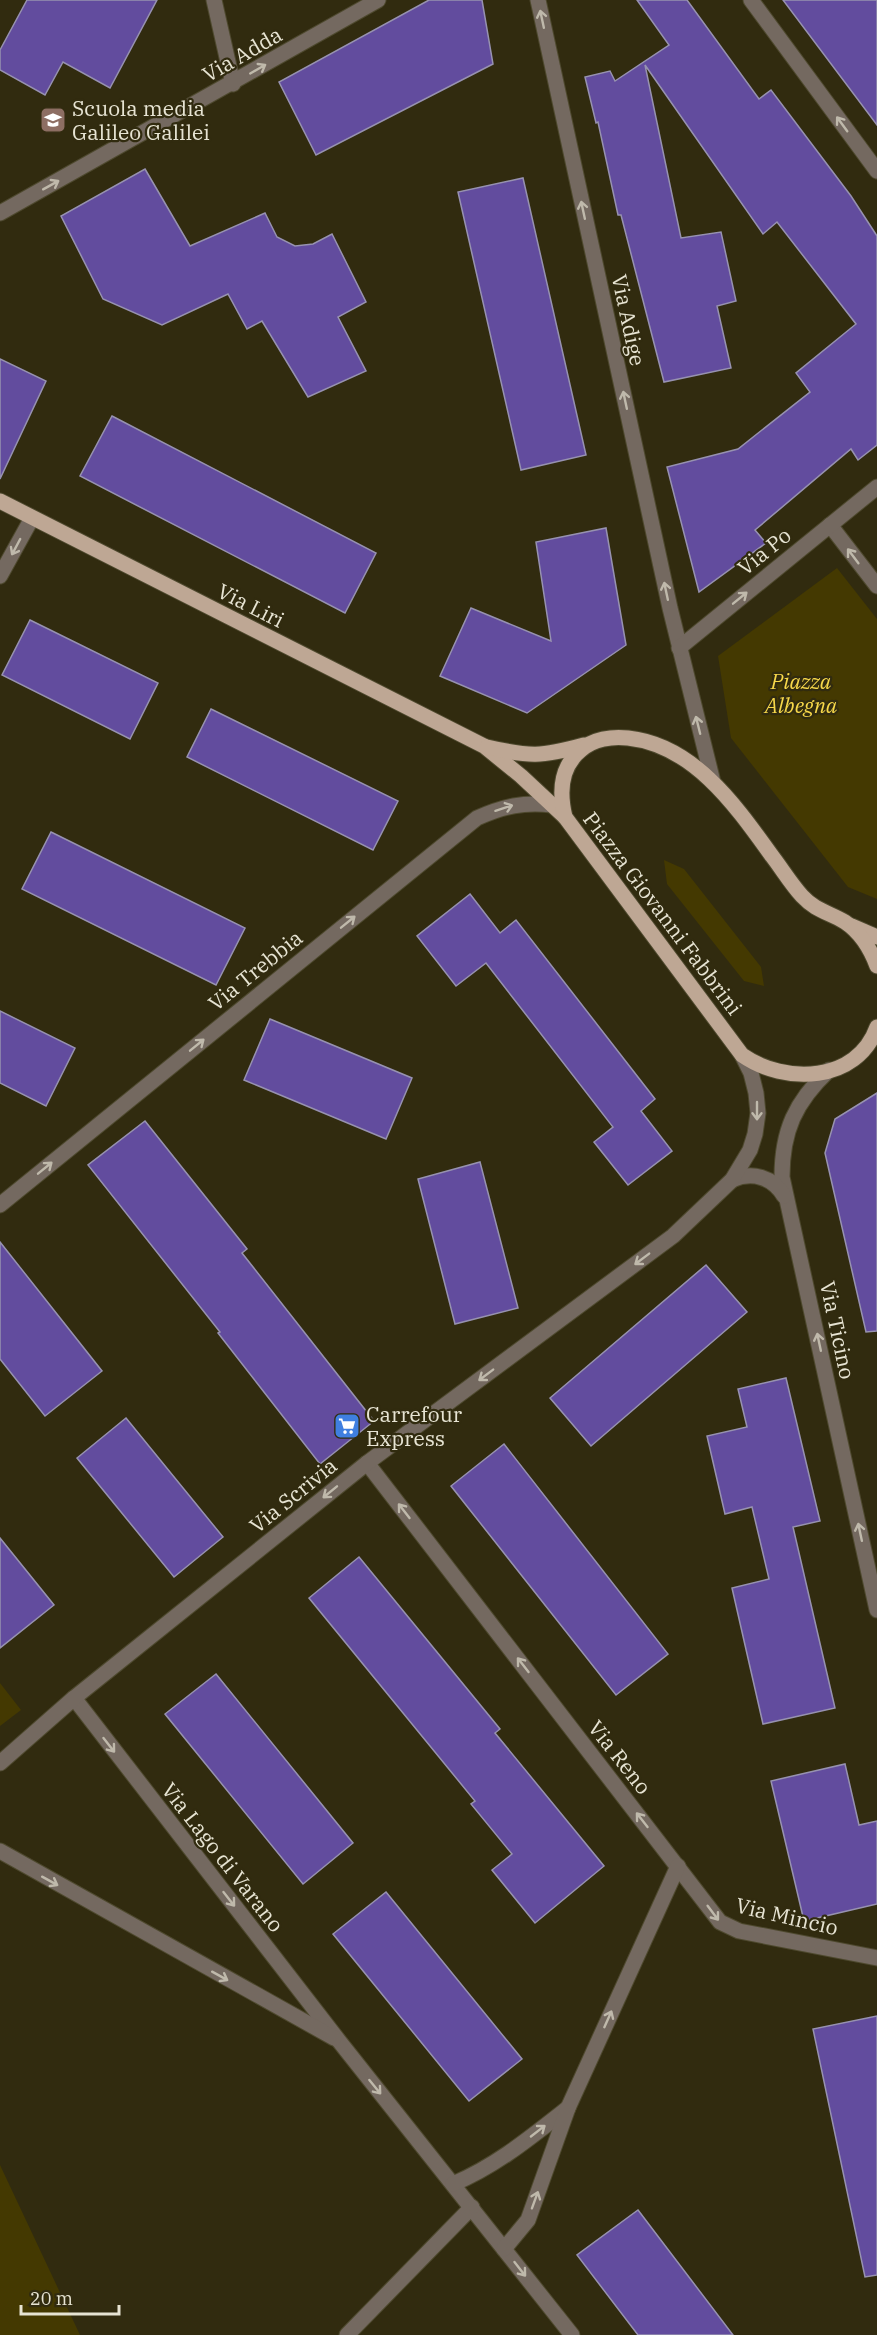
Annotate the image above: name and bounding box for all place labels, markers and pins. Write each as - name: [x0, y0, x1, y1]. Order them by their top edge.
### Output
- place label: Scuola media Galileo Galilei: [72, 94, 210, 146]
- school or university icon: Scuola media Galileo Galilei: [38, 105, 68, 135]
- place label: Carrefour Express: [366, 1400, 463, 1452]
- supermarket icon: Carrefour Express: [332, 1411, 362, 1441]

